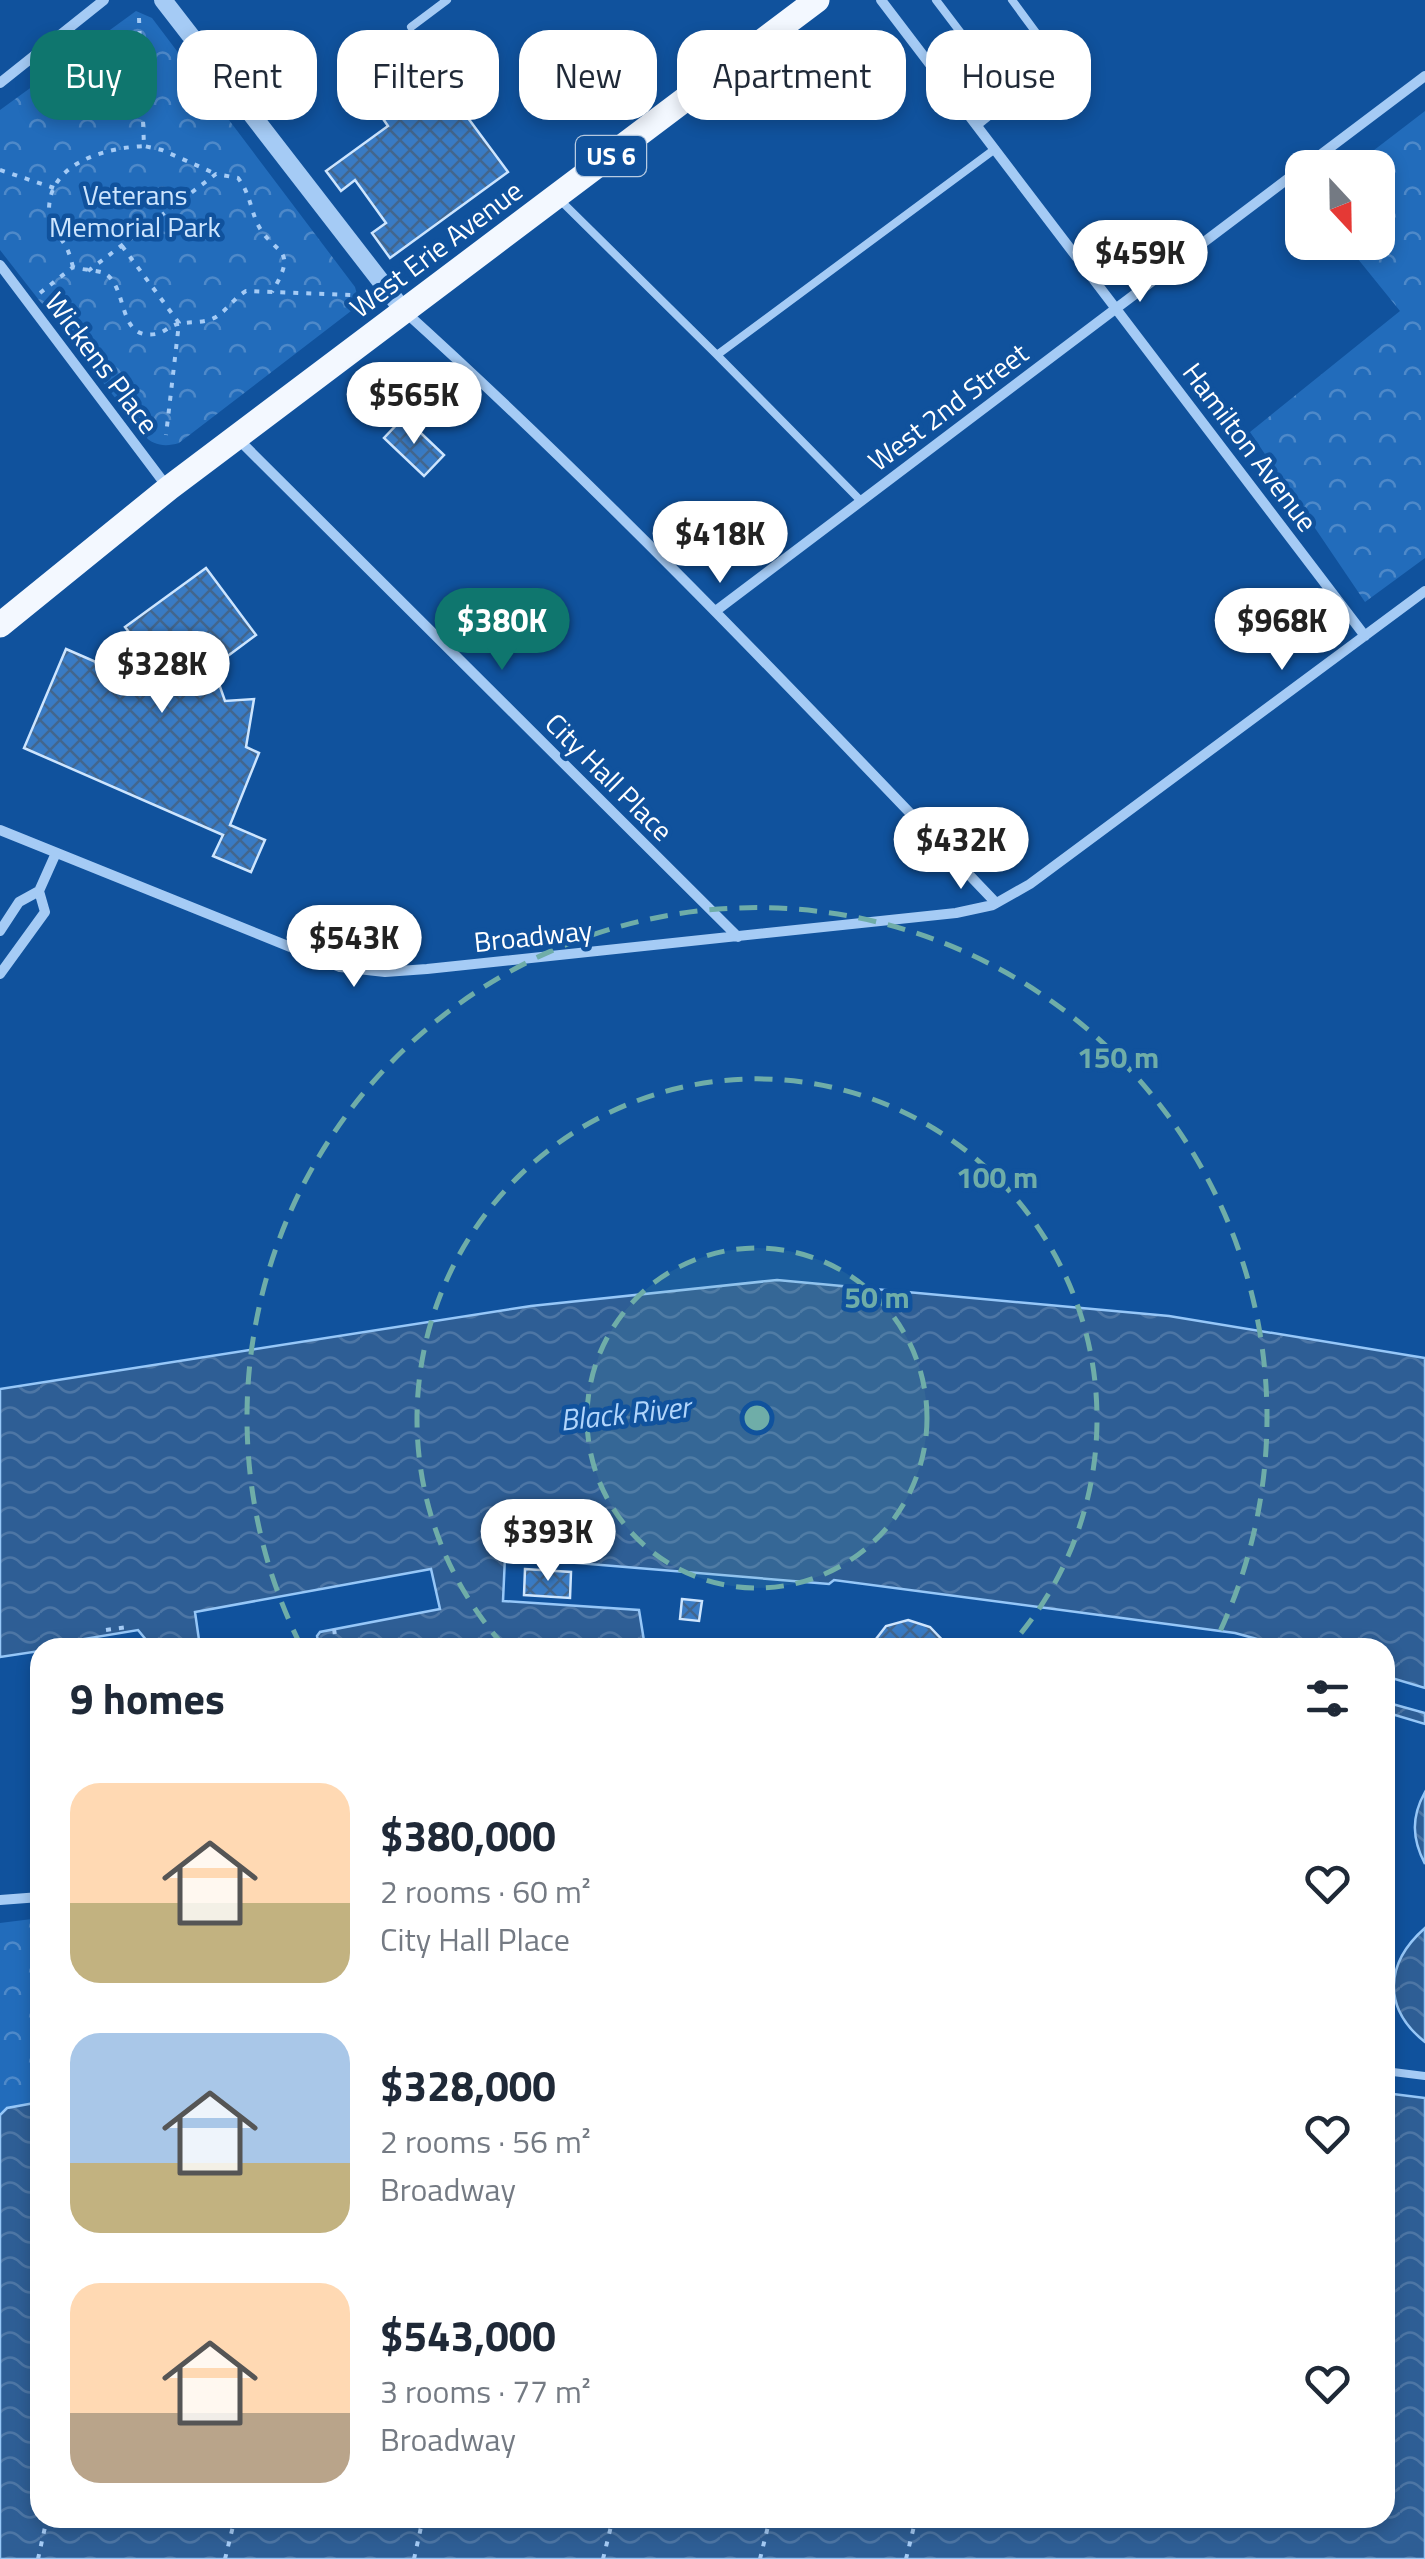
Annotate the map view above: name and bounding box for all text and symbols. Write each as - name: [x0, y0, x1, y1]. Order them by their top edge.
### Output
- chip: Buy: [30, 30, 157, 120]
- chip: Rent: [177, 30, 317, 120]
- chip: Filters: [337, 30, 499, 120]
- chip: New: [519, 30, 657, 120]
- chip: Apartment: [677, 30, 906, 120]
- chip: House: [926, 30, 1091, 120]
- road number: US 6: [576, 136, 646, 176]
- north arrow: [1285, 150, 1395, 260]
- map controls: [1285, 150, 1395, 260]
- street label: West Erie Avenue: [340, 169, 531, 328]
- park label: Veterans Memorial Park: [49, 173, 221, 248]
- pin: $459K: [1070, 220, 1210, 305]
- text: $459K: [1095, 228, 1185, 276]
- street label: Wickens Place: [35, 283, 170, 443]
- street label: West 2nd Street: [858, 332, 1037, 481]
- street label: Hamilton Avenue: [1172, 353, 1328, 540]
- pin: $565K: [344, 362, 484, 447]
- text: $565K: [369, 370, 459, 418]
- pin: $418K: [650, 501, 790, 586]
- text: $418K: [675, 509, 765, 557]
- pin: $380K: [432, 588, 572, 673]
- pin: $968K: [1212, 588, 1352, 673]
- text: $380K: [457, 596, 547, 644]
- text: $968K: [1237, 596, 1327, 644]
- pin: $328K: [92, 631, 232, 716]
- text: $328K: [117, 639, 207, 687]
- street label: City Hall Place: [535, 703, 683, 851]
- pin: $432K: [891, 807, 1031, 892]
- text: $432K: [916, 815, 1006, 863]
- pin: $543K: [284, 905, 424, 990]
- street label: Broadway: [472, 908, 594, 963]
- text: $543K: [309, 913, 399, 961]
- text: 150 m: [1077, 1034, 1159, 1080]
- text: 100 m: [956, 1154, 1038, 1200]
- text: 50 m: [844, 1274, 910, 1320]
- water label: Black River: [558, 1383, 696, 1443]
- centre of rings: [739, 1400, 775, 1436]
- pin: $393K: [478, 1499, 618, 1584]
- text: $393K: [503, 1507, 593, 1555]
- text: 9 homes: [70, 1666, 225, 1730]
- icon: filters: [1300, 1671, 1355, 1726]
- text: $380,000: [380, 1803, 556, 1867]
- icon: home: [150, 1823, 270, 1943]
- icon: heart: [1300, 1856, 1355, 1911]
- text: 2 rooms · 60 m²: [380, 1867, 591, 1915]
- text: City Hall Place: [380, 1915, 570, 1963]
- text: $328,000: [380, 2053, 556, 2117]
- icon: home: [150, 2073, 270, 2193]
- icon: heart: [1300, 2106, 1355, 2161]
- text: 2 rooms · 56 m²: [380, 2117, 591, 2165]
- text: Broadway: [380, 2165, 516, 2213]
- text: $543,000: [380, 2303, 556, 2367]
- icon: home: [150, 2323, 270, 2443]
- icon: heart: [1300, 2356, 1355, 2411]
- text: 3 rooms · 77 m²: [380, 2367, 591, 2415]
- text: Broadway: [380, 2415, 516, 2463]

